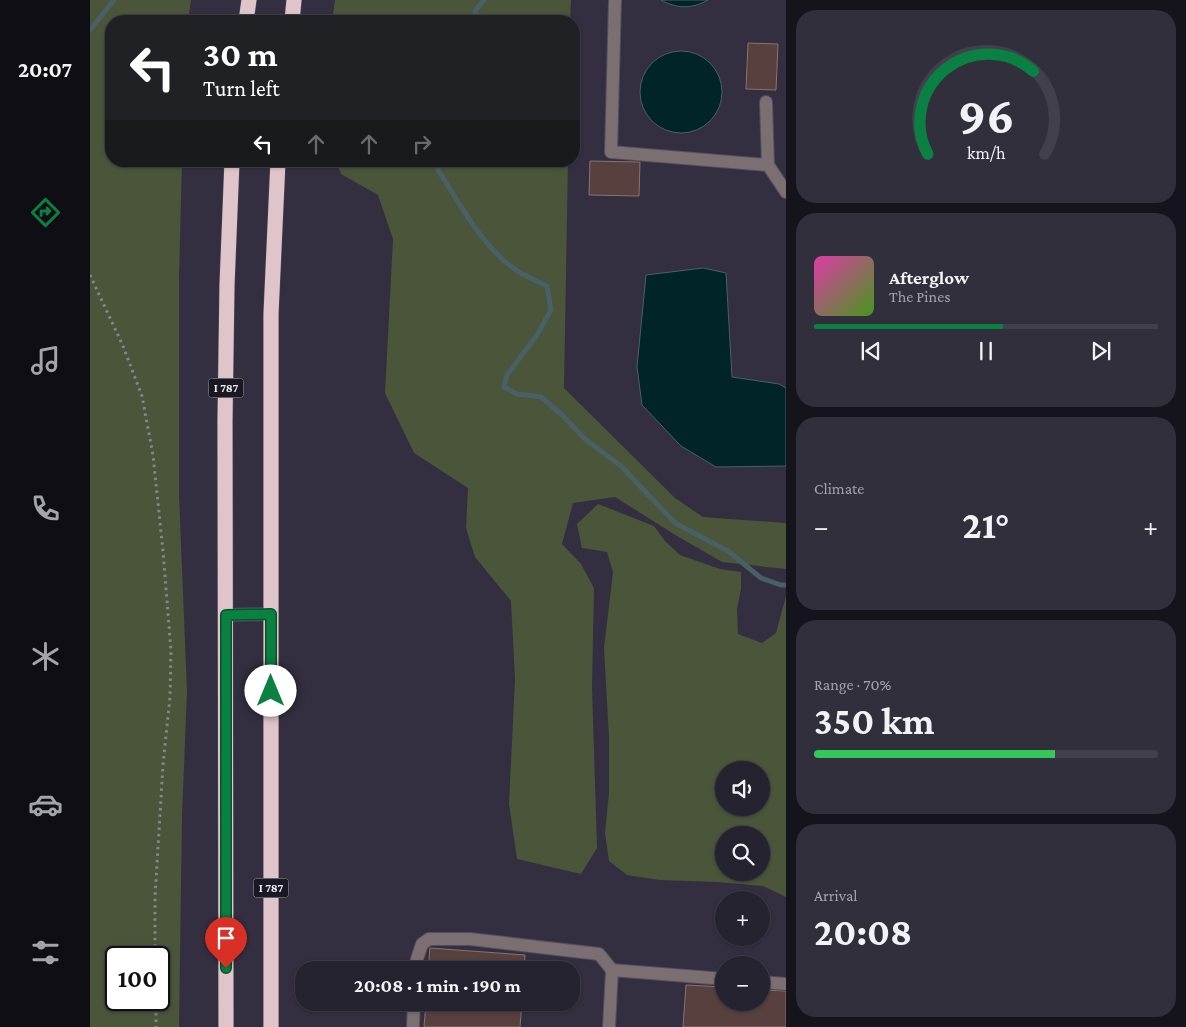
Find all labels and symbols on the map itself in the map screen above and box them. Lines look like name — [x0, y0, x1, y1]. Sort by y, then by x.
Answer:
road number: I 787 — [208, 378, 244, 398]
position arrow — [244, 664, 296, 716]
road number: I 787 — [254, 878, 288, 898]
pin — [205, 917, 247, 968]
speed limit sign: 100 — [105, 946, 170, 1011]

